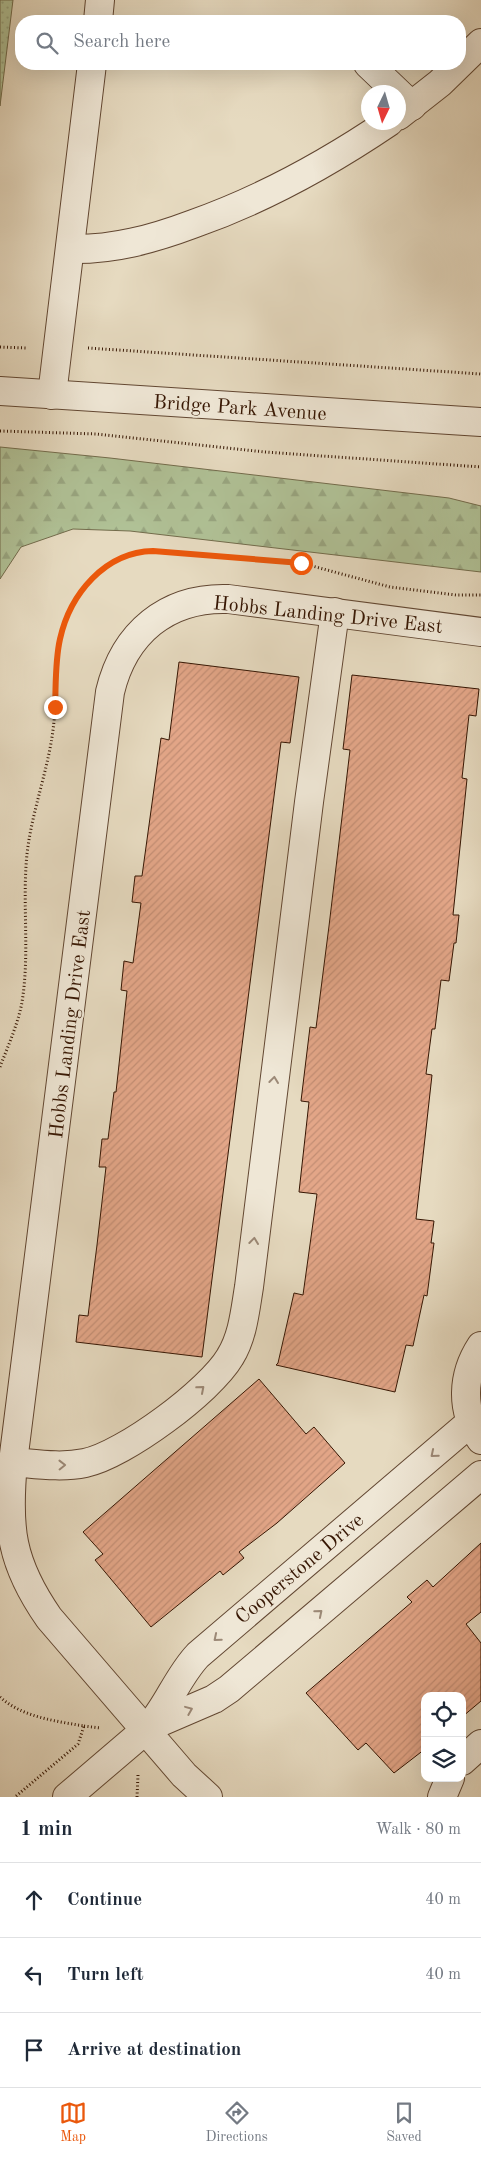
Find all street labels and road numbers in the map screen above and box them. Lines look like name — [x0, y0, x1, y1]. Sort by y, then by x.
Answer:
street label: Bridge Park Avenue — [152, 393, 327, 425]
street label: Hobbs Landing Drive East — [212, 594, 443, 638]
street label: Hobbs Landing Drive East — [47, 909, 95, 1140]
street label: Cooperstone Drive — [232, 1510, 368, 1629]

